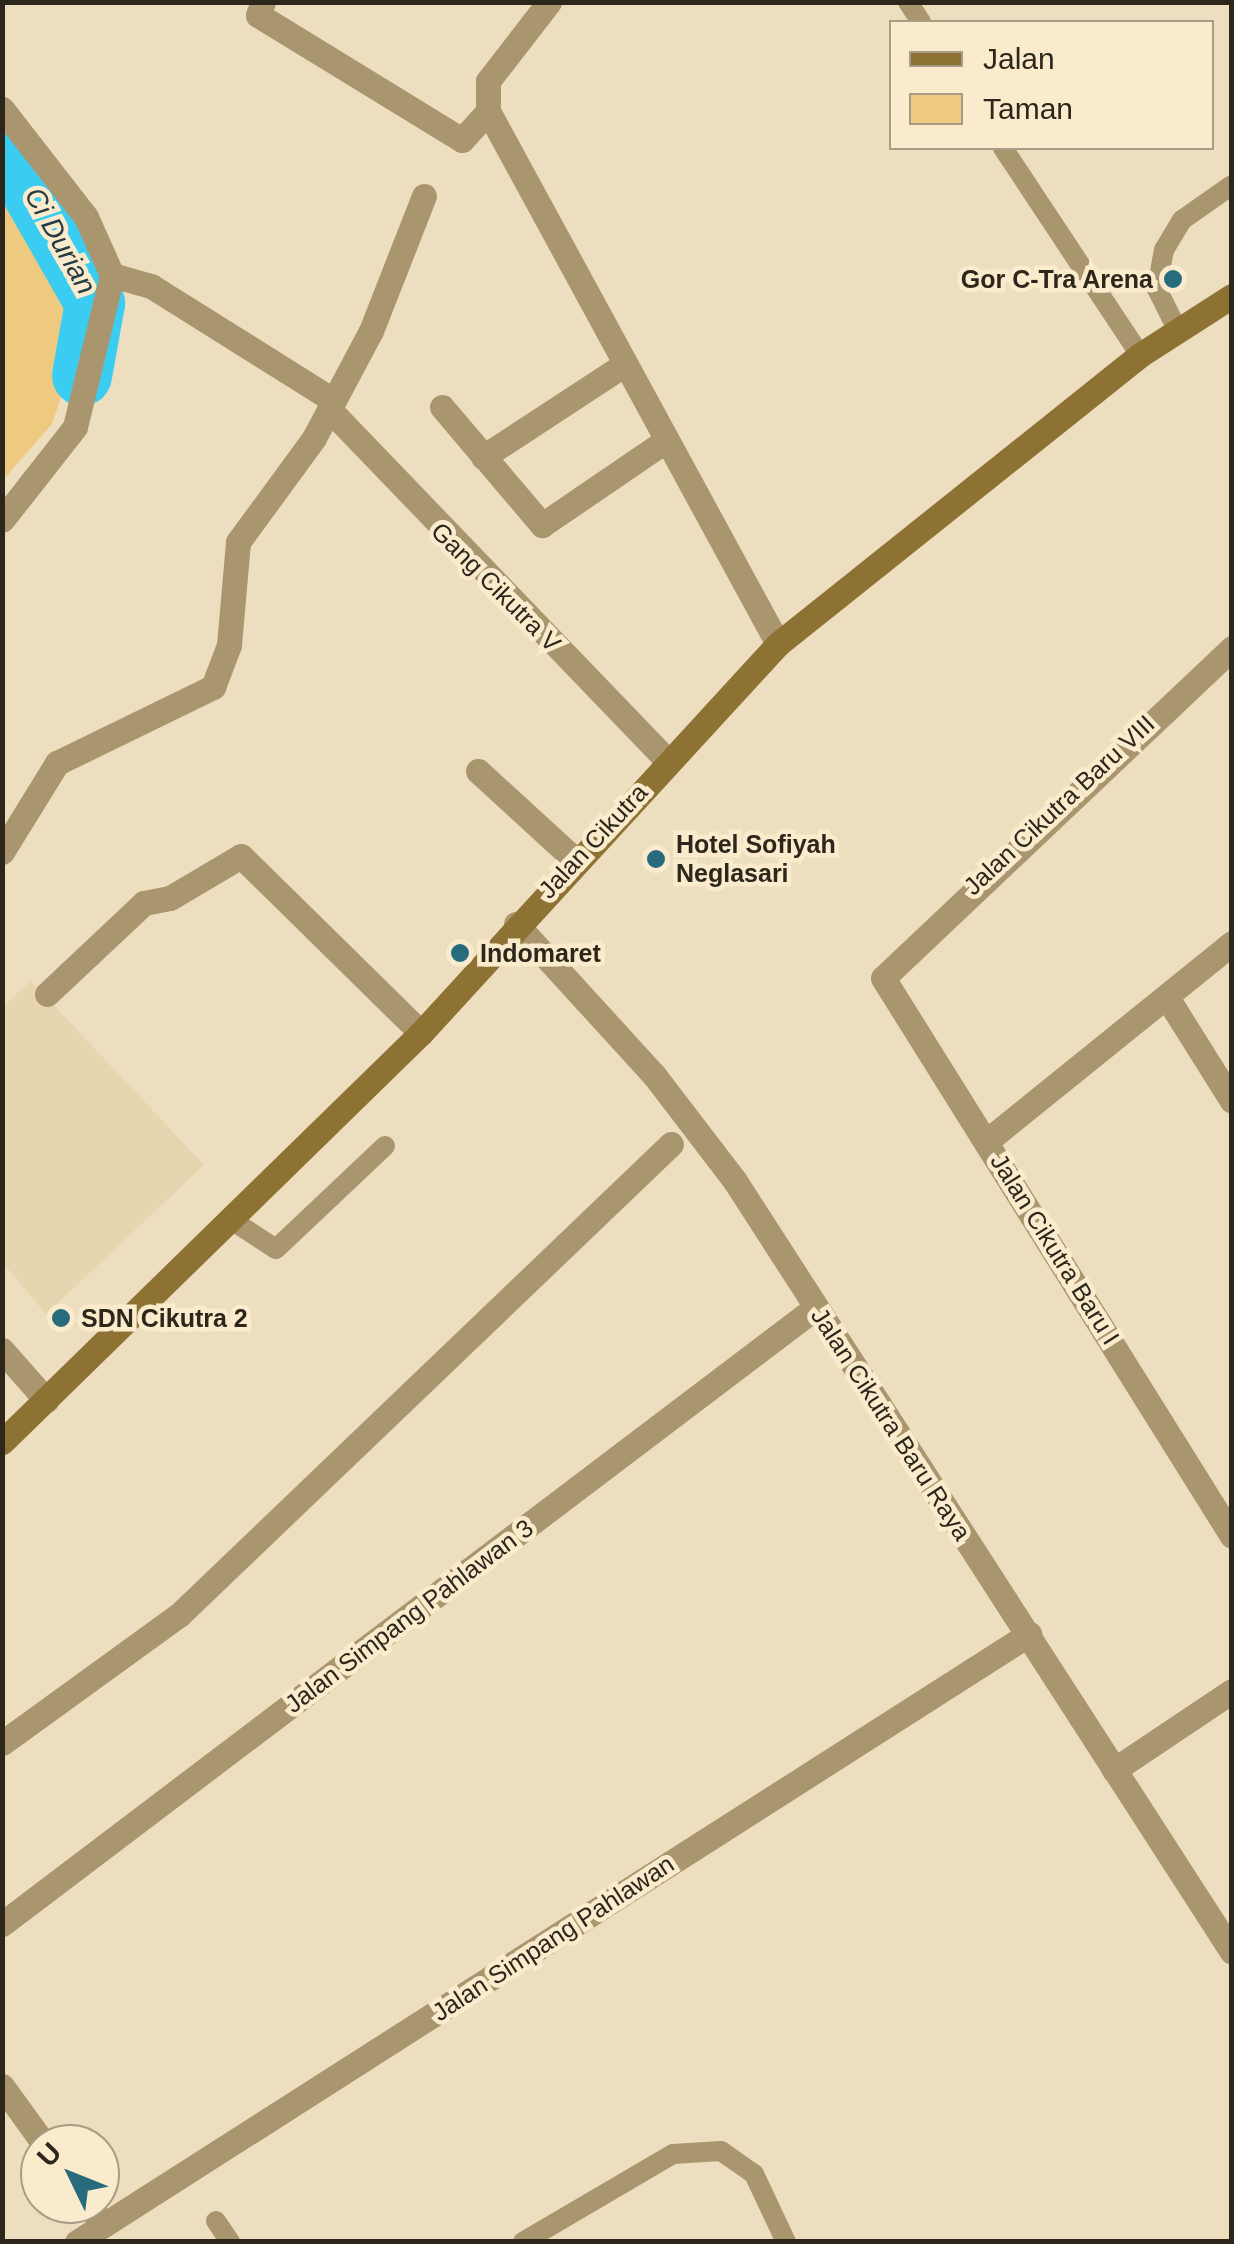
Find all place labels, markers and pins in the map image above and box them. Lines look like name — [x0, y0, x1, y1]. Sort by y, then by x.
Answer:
place label: Gor C-Tra Arena — [960, 264, 1153, 294]
marker: Gor C-Tra Arena — [1162, 268, 1184, 290]
place label: Hotel Sofiyah Neglasari — [676, 830, 836, 889]
marker: Hotel Sofiyah Neglasari — [645, 848, 667, 870]
place label: Indomaret — [480, 938, 601, 968]
marker: Indomaret — [449, 942, 471, 964]
place label: SDN Cikutra 2 — [81, 1303, 248, 1333]
marker: SDN Cikutra 2 — [50, 1307, 72, 1329]

